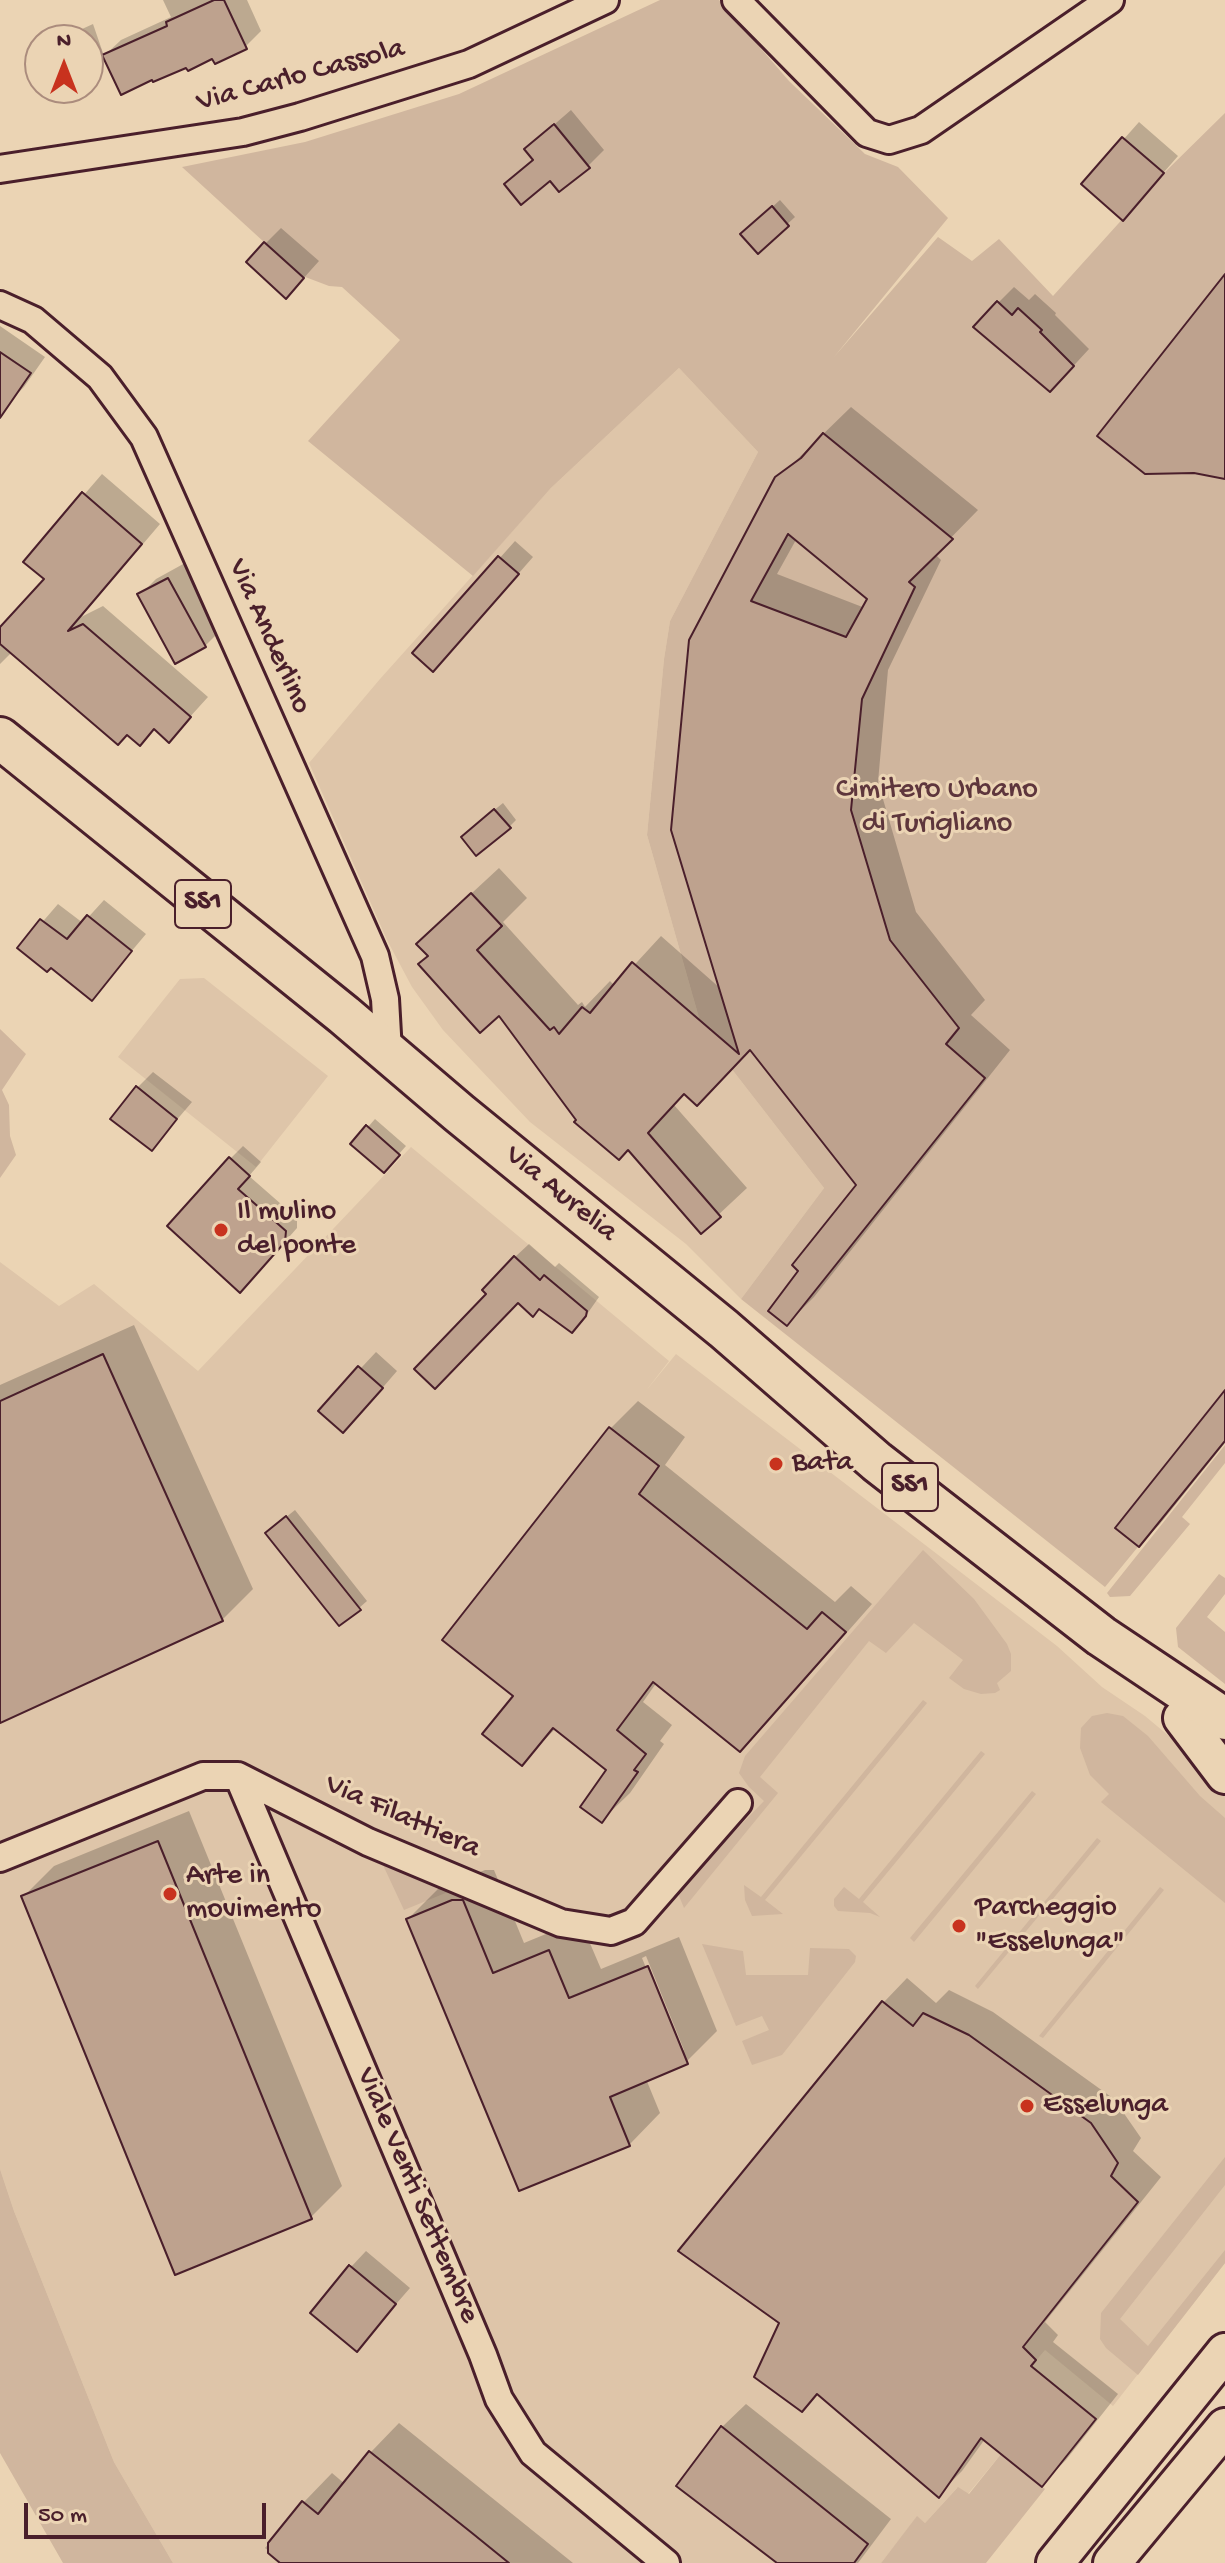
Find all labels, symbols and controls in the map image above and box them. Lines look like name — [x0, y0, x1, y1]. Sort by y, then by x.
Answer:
north arrow — [24, 24, 104, 104]
text: N — [57, 29, 71, 55]
street label: Via Carlo Cassola — [193, 32, 409, 122]
street label: Via Anderlino — [218, 554, 318, 720]
park label: Cimitero Urbano di Turigliano — [836, 773, 1038, 844]
road number: SS1 — [175, 880, 231, 928]
street label: Via Aurelia — [496, 1139, 624, 1251]
place label: Il mulino del ponte — [237, 1195, 356, 1266]
marker: Il mulino del ponte — [212, 1221, 230, 1239]
place label: Bata — [792, 1446, 853, 1482]
marker: Bata — [767, 1455, 785, 1473]
road number: SS1 — [882, 1463, 938, 1511]
street label: Via Filattiera — [319, 1768, 485, 1868]
place label: Arte in movimento — [186, 1859, 321, 1930]
marker: Arte in movimento — [161, 1885, 179, 1903]
place label: Parcheggio "Esselunga" — [975, 1891, 1125, 1962]
marker: Parcheggio "Esselunga" — [950, 1917, 968, 1935]
street label: Viale Venti Settembre — [346, 2063, 486, 2329]
place label: Esselunga — [1043, 2088, 1168, 2124]
marker: Esselunga — [1018, 2097, 1036, 2115]
scale bar — [28, 2487, 270, 2537]
text: 50 m — [38, 2502, 87, 2531]

